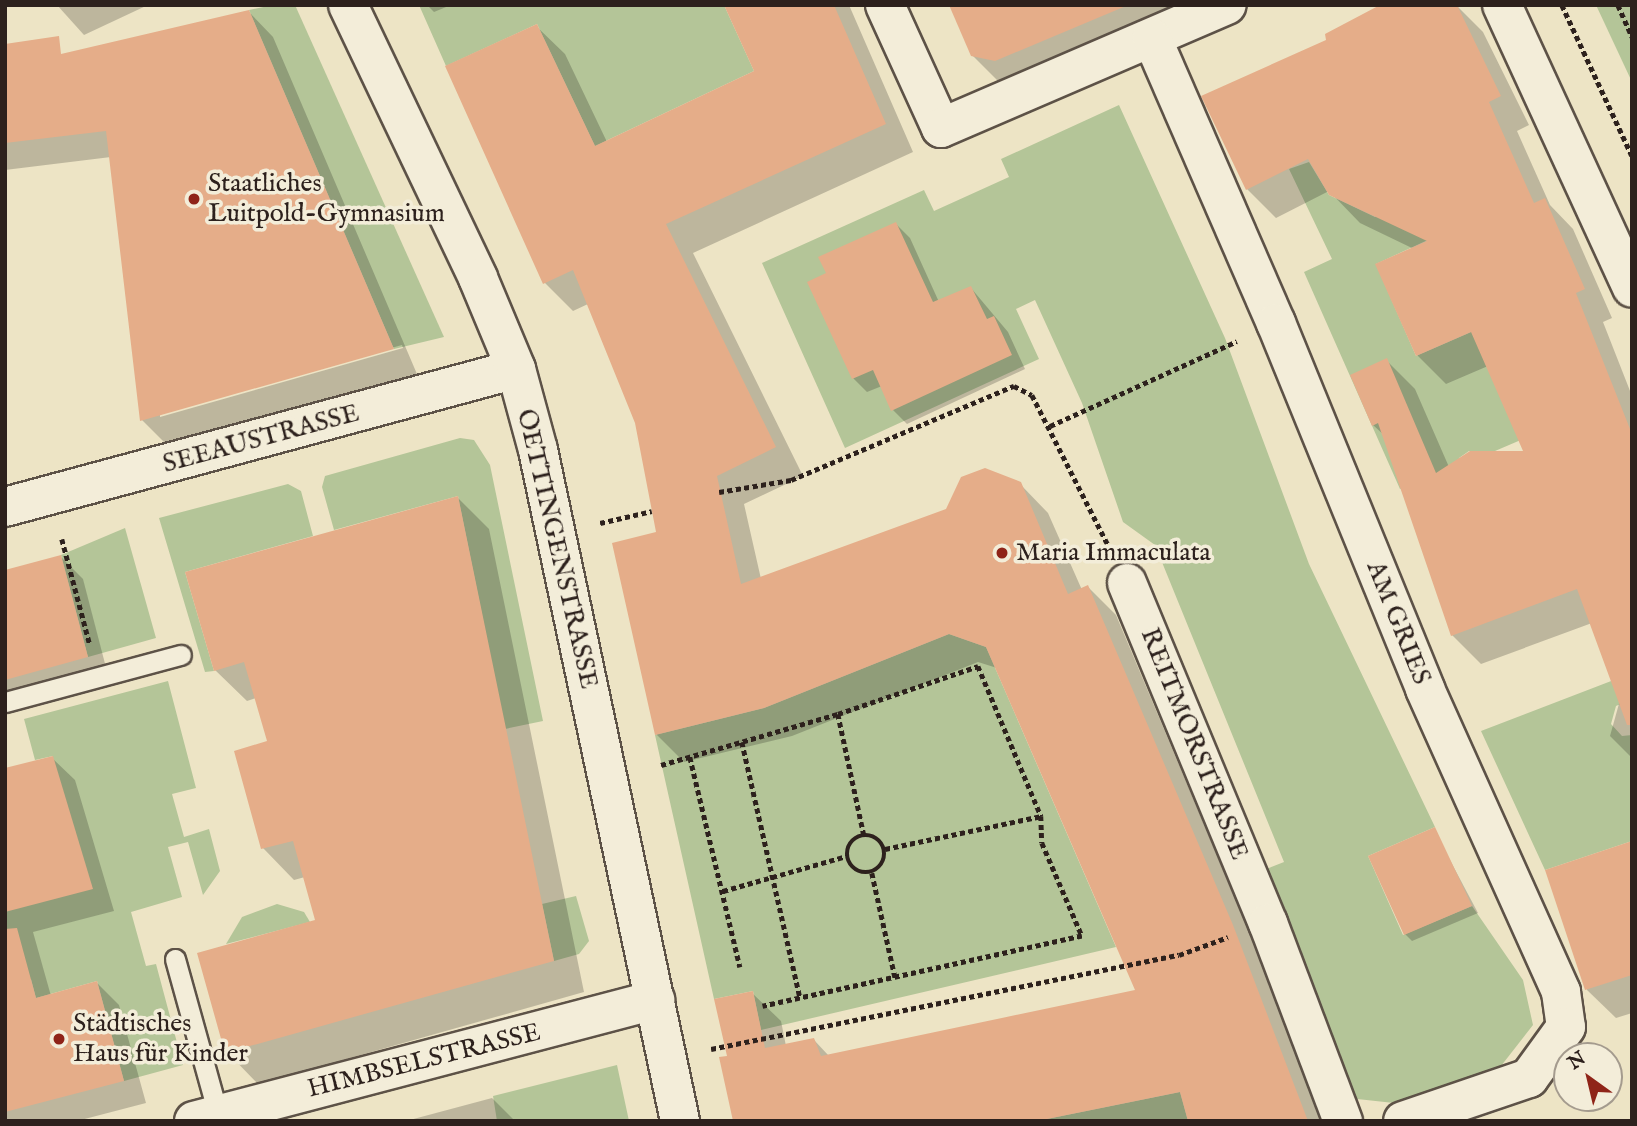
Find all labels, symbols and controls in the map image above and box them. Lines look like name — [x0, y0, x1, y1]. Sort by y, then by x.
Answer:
place label: Staatliches Luitpold-Gymnasium — [208, 168, 445, 230]
marker: Staatliches Luitpold-Gymnasium — [186, 191, 202, 207]
street label: SEEAUSTRASSE — [159, 398, 363, 480]
street label: OETTINGENSTRASSE — [510, 406, 604, 692]
place label: Maria Immaculata — [1016, 537, 1211, 569]
marker: Maria Immaculata — [994, 545, 1010, 561]
street label: AM GRIES — [1359, 557, 1437, 689]
street label: REITMORSTRASSE — [1133, 624, 1255, 864]
place label: Städtisches Haus für Kinder — [73, 1008, 248, 1070]
street label: HIMBSELSTRASSE — [304, 1017, 544, 1105]
marker: Städtisches Haus für Kinder — [51, 1031, 67, 1047]
north arrow — [1553, 1042, 1623, 1112]
text: N — [1564, 1047, 1591, 1076]

